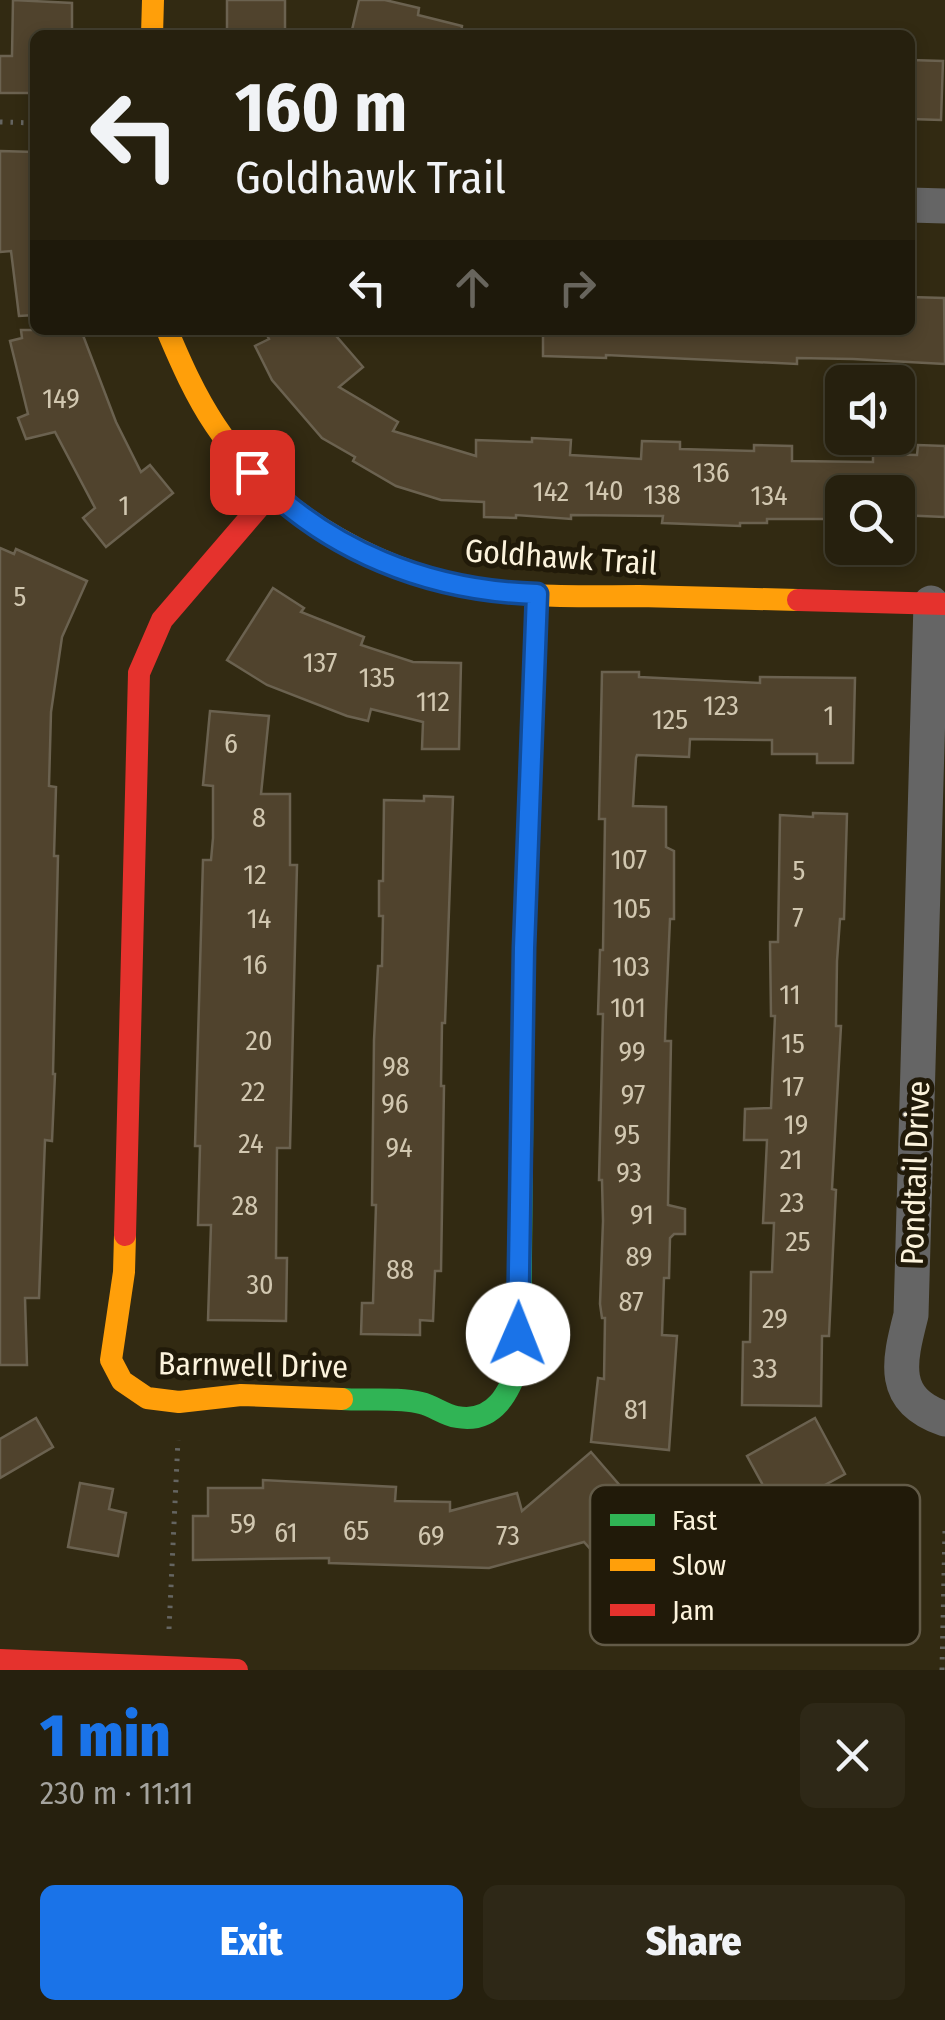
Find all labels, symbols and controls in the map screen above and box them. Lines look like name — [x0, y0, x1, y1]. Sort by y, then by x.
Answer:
text: 160 m — [235, 66, 407, 150]
icon: left — [70, 70, 200, 200]
text: Goldhawk Trail — [235, 151, 506, 205]
icon: left — [340, 260, 395, 315]
icon: ahead — [445, 260, 500, 315]
icon: right — [550, 260, 605, 315]
map controls — [825, 365, 915, 565]
button: sound — [825, 365, 915, 455]
house number: 149 — [42, 382, 80, 415]
pin — [210, 430, 295, 515]
icon: arrive — [225, 445, 280, 500]
house number: 136 — [692, 456, 730, 489]
house number: 140 — [584, 474, 624, 507]
house number: 142 — [533, 475, 569, 508]
button: search — [825, 475, 915, 565]
house number: 138 — [643, 478, 681, 511]
house number: 134 — [751, 479, 787, 512]
house number: 1 — [119, 489, 129, 522]
street label: Goldhawk Trail — [464, 531, 658, 583]
house number: 5 — [14, 580, 26, 613]
house number: 137 — [303, 646, 337, 679]
house number: 135 — [359, 661, 395, 694]
house number: 112 — [416, 685, 450, 718]
house number: 123 — [703, 689, 739, 722]
house number: 1 — [824, 699, 834, 732]
house number: 125 — [652, 703, 688, 736]
house number: 6 — [224, 727, 238, 760]
house number: 8 — [252, 801, 266, 834]
house number: 107 — [611, 843, 647, 876]
house number: 5 — [793, 854, 805, 887]
house number: 12 — [243, 858, 267, 891]
house number: 105 — [613, 892, 651, 925]
house number: 7 — [792, 901, 804, 934]
house number: 14 — [247, 902, 271, 935]
house number: 16 — [243, 948, 267, 981]
house number: 103 — [612, 950, 650, 983]
house number: 11 — [779, 978, 801, 1011]
house number: 101 — [610, 991, 646, 1024]
house number: 20 — [246, 1024, 272, 1057]
house number: 15 — [781, 1027, 805, 1060]
house number: 99 — [618, 1035, 646, 1068]
house number: 98 — [382, 1050, 410, 1083]
house number: 17 — [782, 1070, 804, 1103]
house number: 22 — [241, 1075, 265, 1108]
house number: 97 — [621, 1078, 645, 1111]
street label: Pondtail Drive — [893, 1080, 937, 1266]
house number: 96 — [381, 1087, 409, 1120]
house number: 19 — [784, 1108, 808, 1141]
house number: 95 — [614, 1118, 640, 1151]
house number: 24 — [238, 1127, 264, 1160]
house number: 94 — [386, 1131, 412, 1164]
house number: 21 — [780, 1143, 802, 1176]
house number: 93 — [616, 1156, 642, 1189]
house number: 23 — [780, 1186, 804, 1219]
house number: 28 — [232, 1189, 258, 1222]
house number: 91 — [630, 1198, 654, 1231]
house number: 25 — [785, 1225, 811, 1258]
house number: 89 — [625, 1240, 653, 1273]
house number: 88 — [386, 1253, 414, 1286]
house number: 30 — [246, 1268, 274, 1301]
position arrow — [466, 1282, 570, 1386]
house number: 87 — [619, 1285, 643, 1318]
house number: 29 — [762, 1302, 788, 1335]
street label: Barnwell Drive — [158, 1344, 348, 1386]
house number: 33 — [752, 1352, 778, 1385]
house number: 81 — [624, 1393, 648, 1426]
legend — [590, 1485, 920, 1645]
text: Fast — [672, 1504, 718, 1537]
house number: 59 — [230, 1507, 256, 1540]
house number: 65 — [343, 1514, 369, 1547]
house number: 61 — [274, 1516, 298, 1549]
house number: 69 — [417, 1519, 445, 1552]
house number: 73 — [496, 1519, 520, 1552]
text: Slow — [672, 1549, 726, 1582]
text: Jam — [672, 1594, 715, 1627]
text: 1 min — [40, 1700, 171, 1772]
button: close — [800, 1703, 905, 1808]
text: 230 m · 11:11 — [40, 1774, 194, 1812]
button: Exit — [40, 1885, 463, 2000]
button: Share — [483, 1885, 905, 2000]

